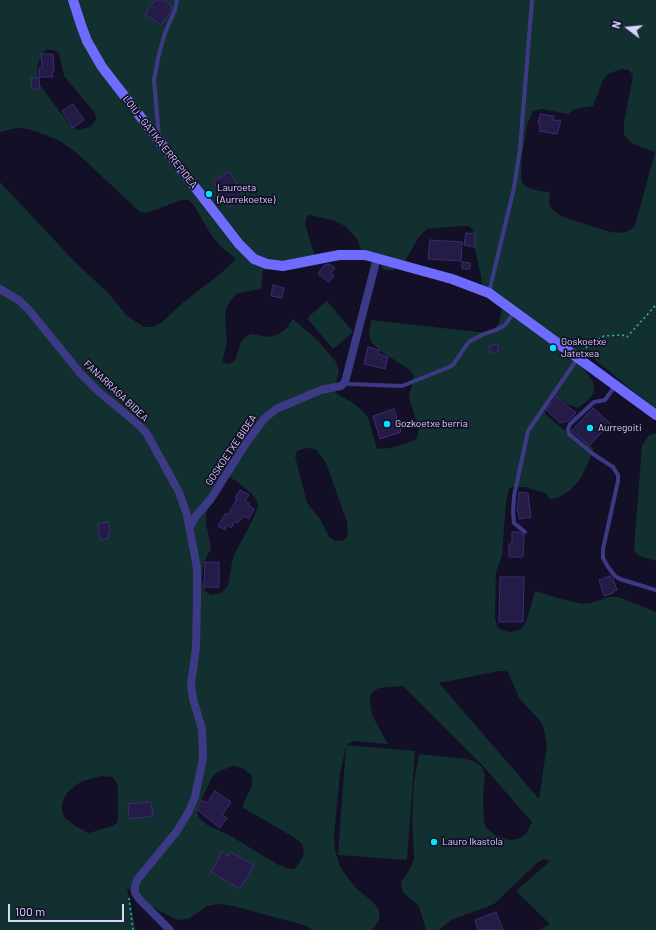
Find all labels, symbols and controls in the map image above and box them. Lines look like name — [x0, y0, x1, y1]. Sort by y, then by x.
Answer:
north arrow — [608, 8, 648, 48]
text: N — [609, 19, 623, 30]
street label: LOIU - GATIKA ERREPIDEA — [120, 93, 200, 191]
place label: Lauroeta (Aurrekoetxe) — [217, 182, 275, 206]
marker: Lauroeta (Aurrekoetxe) — [204, 189, 214, 199]
place label: Goskoetxe Jatetxea — [561, 336, 606, 360]
marker: Goskoetxe Jatetxea — [548, 343, 558, 353]
street label: FANARRAGA BIDEA — [81, 358, 151, 424]
street label: GOSKOETXE BIDEA — [203, 412, 259, 488]
place label: Gozkoetxe berria — [395, 418, 468, 430]
marker: Gozkoetxe berria — [382, 419, 392, 429]
place label: Aurregoiti — [598, 422, 642, 434]
marker: Aurregoiti — [585, 423, 595, 433]
place label: Lauro Ikastola — [442, 836, 503, 848]
marker: Lauro Ikastola — [429, 837, 439, 847]
scale bar — [10, 896, 126, 922]
text: 100 m — [15, 904, 45, 918]

